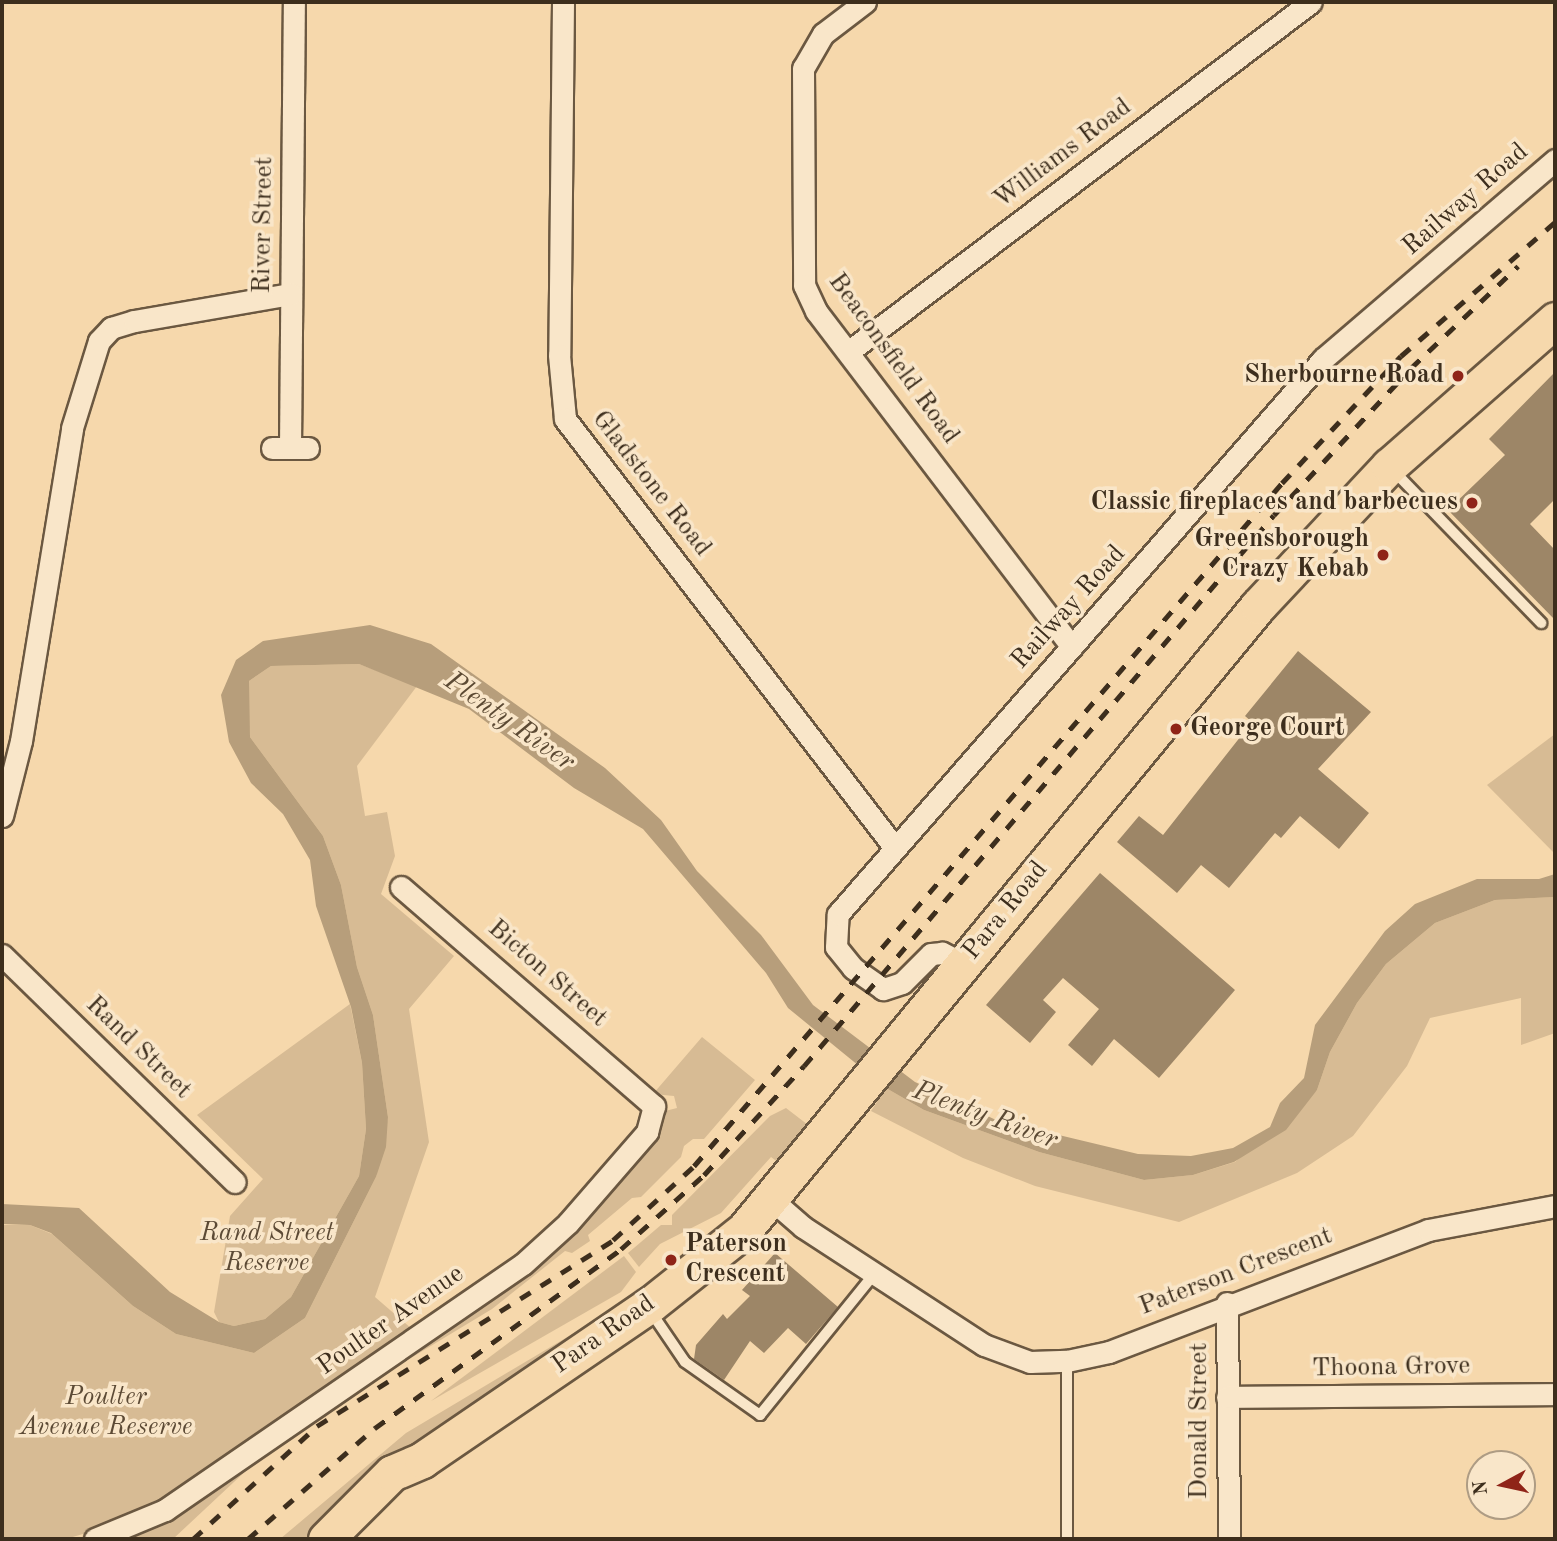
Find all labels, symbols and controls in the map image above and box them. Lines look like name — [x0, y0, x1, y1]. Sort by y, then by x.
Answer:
street label: Williams Road — [988, 92, 1138, 216]
street label: Railway Road — [1397, 137, 1535, 263]
street label: River Street — [247, 156, 281, 294]
street label: Beaconsfield Road — [820, 267, 966, 451]
place label: Sherbourne Road — [1244, 360, 1444, 392]
marker: Sherbourne Road — [1450, 368, 1466, 384]
street label: Gladstone Road — [584, 405, 718, 563]
place label: Classic fireplaces and barbecues — [1091, 487, 1458, 519]
marker: Classic fireplaces and barbecues — [1464, 495, 1480, 511]
place label: Greensborough Crazy Kebab — [1194, 524, 1369, 586]
street label: Railway Road — [1005, 539, 1133, 677]
marker: Greensborough Crazy Kebab — [1375, 547, 1391, 563]
water label: Plenty River — [437, 665, 581, 779]
place label: George Court — [1190, 713, 1345, 745]
marker: George Court — [1168, 721, 1184, 737]
street label: Para Road — [957, 855, 1055, 967]
street label: Bicton Street — [481, 914, 613, 1034]
street label: Rand Street — [79, 990, 197, 1106]
water label: Plenty River — [908, 1074, 1062, 1158]
park label: Rand Street Reserve — [200, 1218, 334, 1280]
street label: Paterson Crescent — [1135, 1221, 1337, 1323]
place label: Paterson Crescent — [685, 1229, 787, 1290]
marker: Paterson Crescent — [663, 1252, 679, 1268]
street label: Poulter Avenue — [312, 1259, 470, 1383]
street label: Para Road — [547, 1288, 661, 1382]
street label: Donald Street — [1184, 1343, 1216, 1499]
street label: Thoona Grove — [1312, 1351, 1470, 1385]
park label: Poulter Avenue Reserve — [20, 1382, 192, 1444]
north arrow — [1466, 1450, 1536, 1520]
text: N — [1471, 1479, 1492, 1496]

